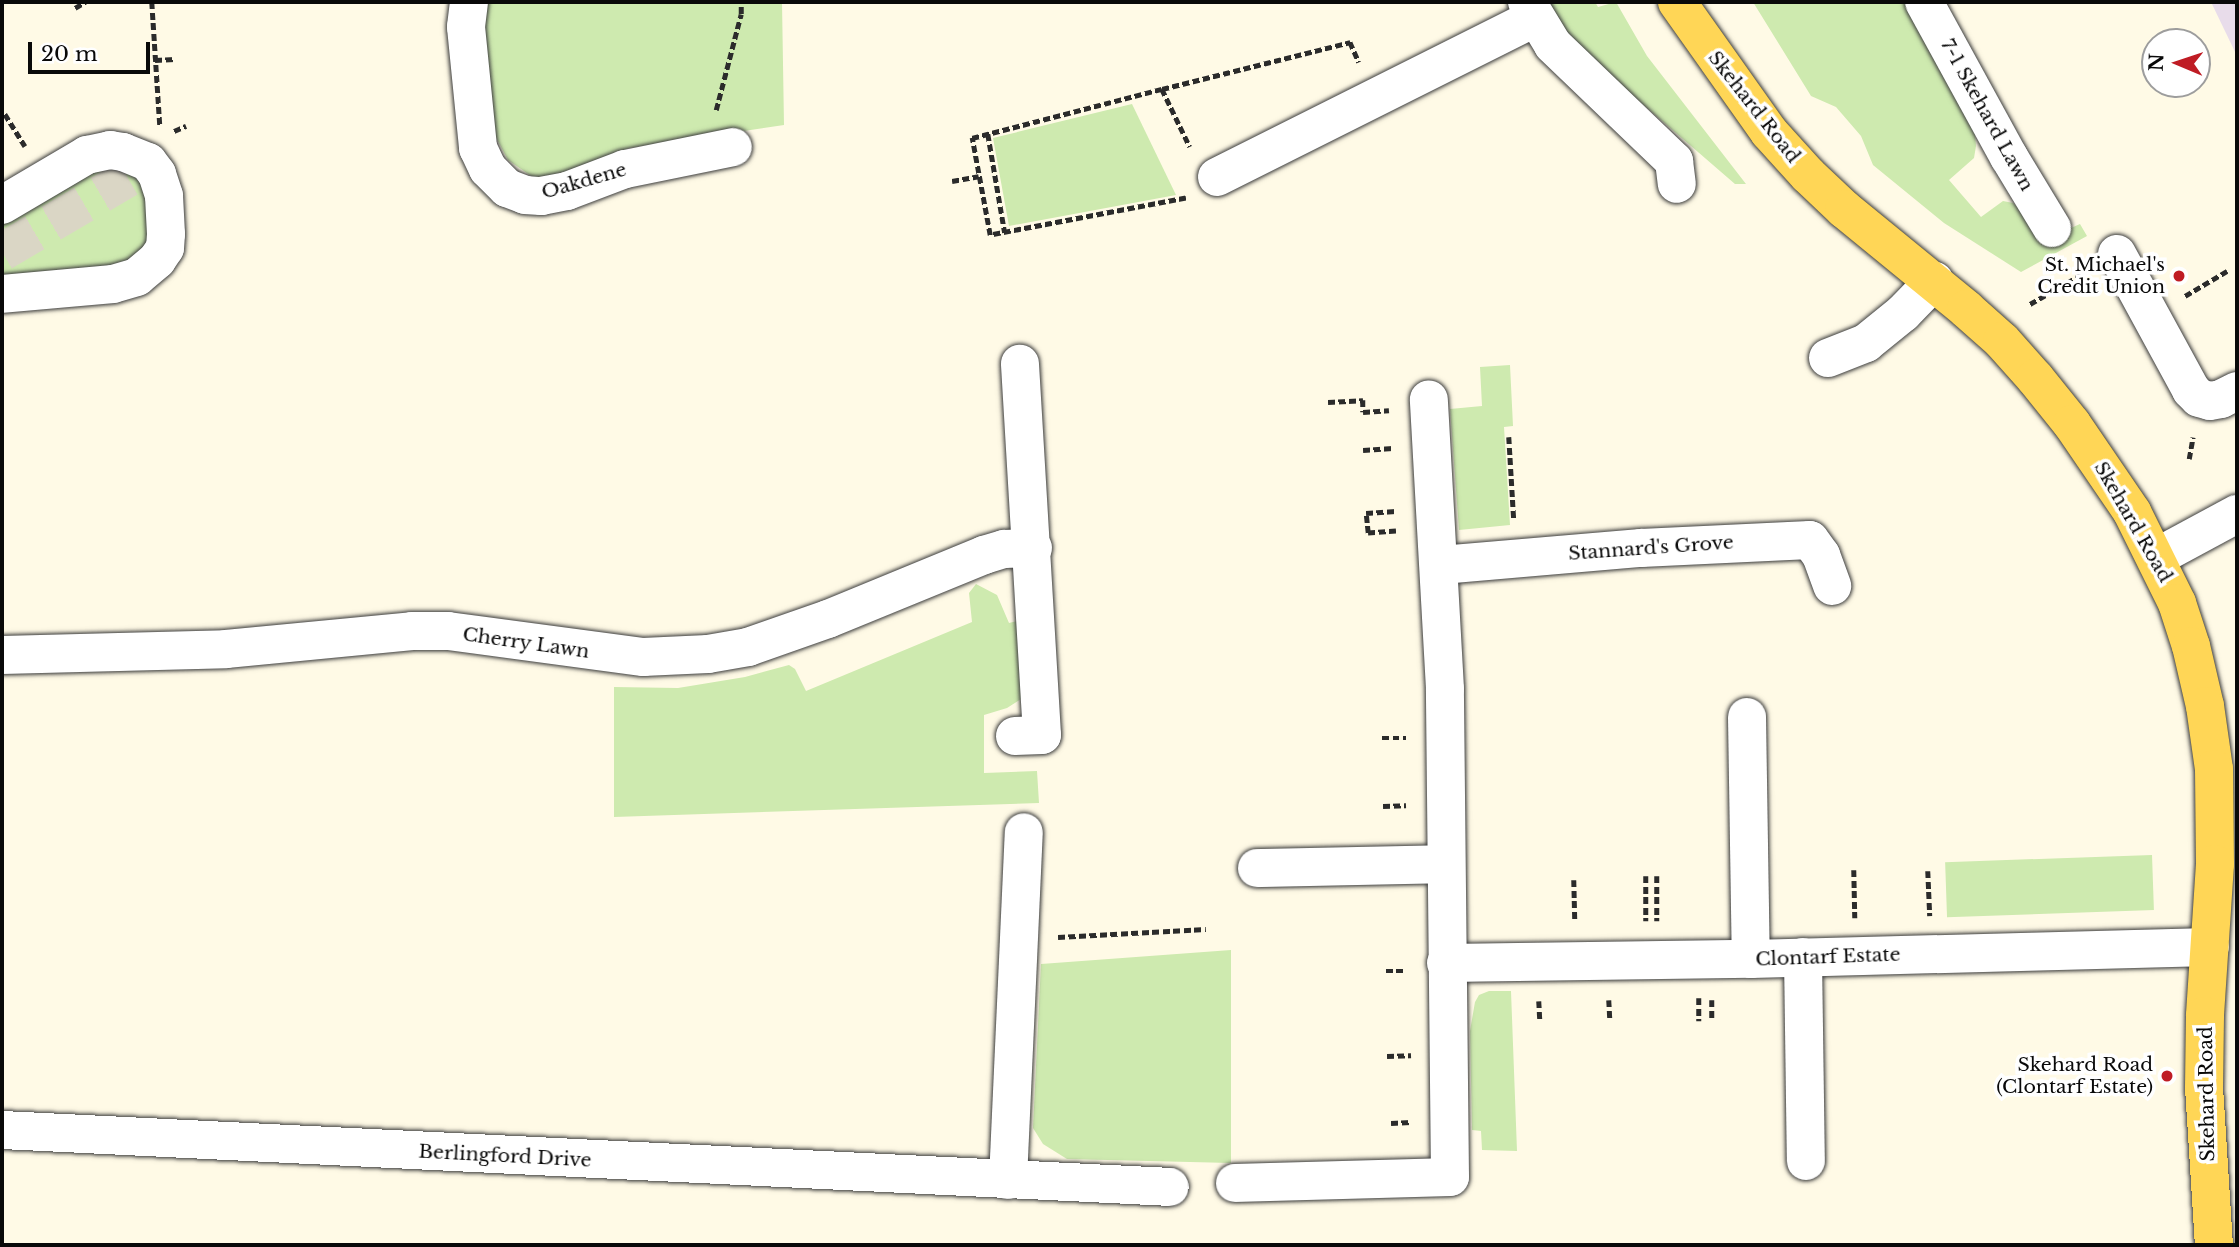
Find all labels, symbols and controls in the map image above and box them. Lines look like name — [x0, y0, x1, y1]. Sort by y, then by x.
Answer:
scale bar — [32, 28, 154, 72]
north arrow — [2141, 28, 2211, 98]
street label: 7-1 Skehard Lawn — [1936, 35, 2038, 195]
text: 20 m — [41, 41, 98, 67]
street label: Skehard Road — [1703, 47, 1805, 167]
text: N — [2145, 53, 2168, 72]
street label: Oakdene — [539, 158, 629, 204]
place label: St. Michael's Credit Union — [2037, 254, 2165, 298]
marker: St. Michael's Credit Union — [2171, 268, 2187, 284]
street label: Skehard Road — [2089, 458, 2177, 586]
street label: Stannard's Grove — [1568, 531, 1734, 565]
street label: Cherry Lawn — [461, 623, 591, 663]
street label: Clontarf Estate — [1755, 943, 1901, 971]
street label: Skehard Road — [2194, 1026, 2220, 1162]
place label: Skehard Road (Clontarf Estate) — [1996, 1054, 2153, 1098]
marker: Skehard Road (Clontarf Estate) — [2159, 1068, 2175, 1084]
street label: Berlingford Drive — [418, 1140, 592, 1172]

